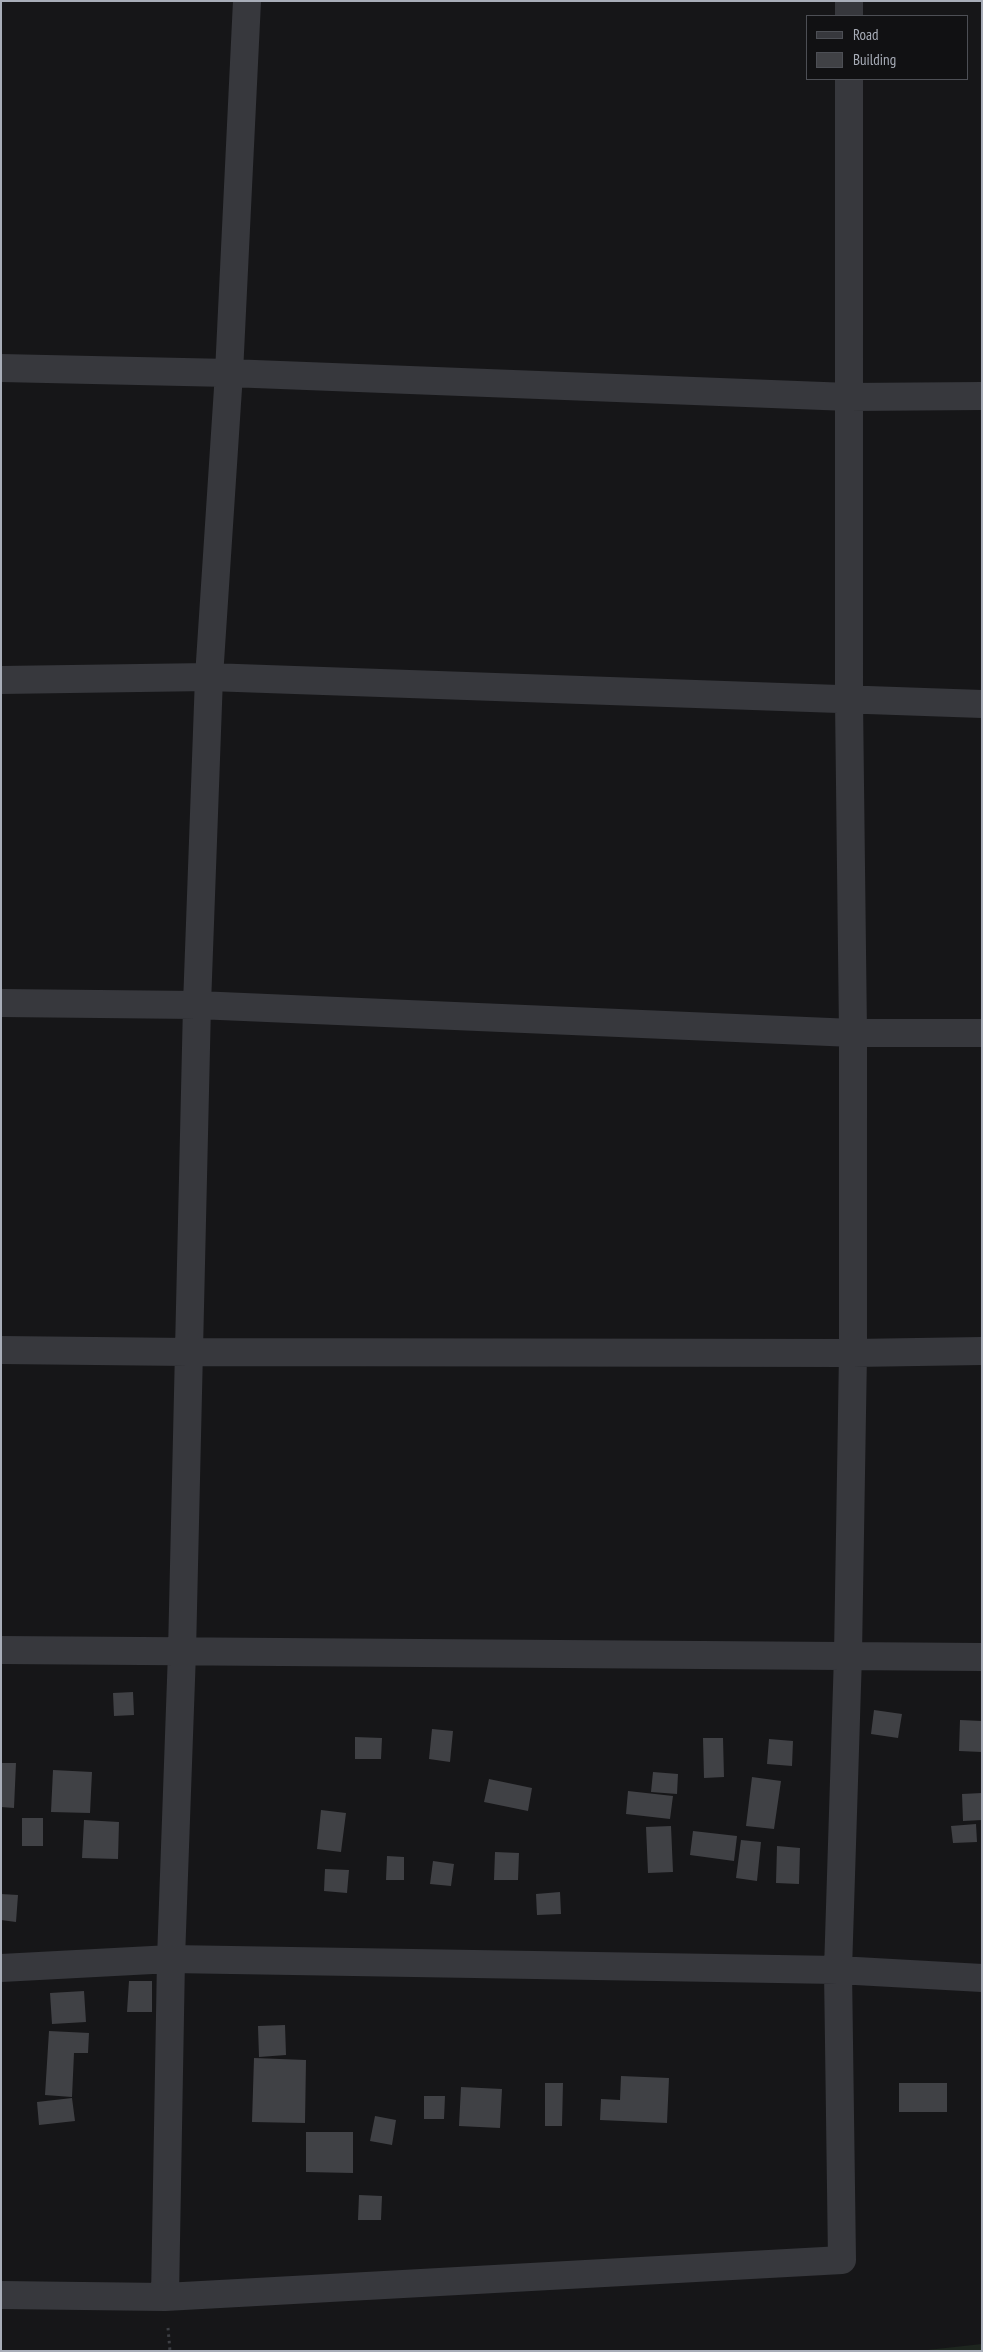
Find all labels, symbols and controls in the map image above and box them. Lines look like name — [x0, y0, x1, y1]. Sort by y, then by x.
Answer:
legend — [806, 15, 968, 80]
text: Road — [853, 25, 879, 44]
text: Building — [853, 50, 896, 69]

